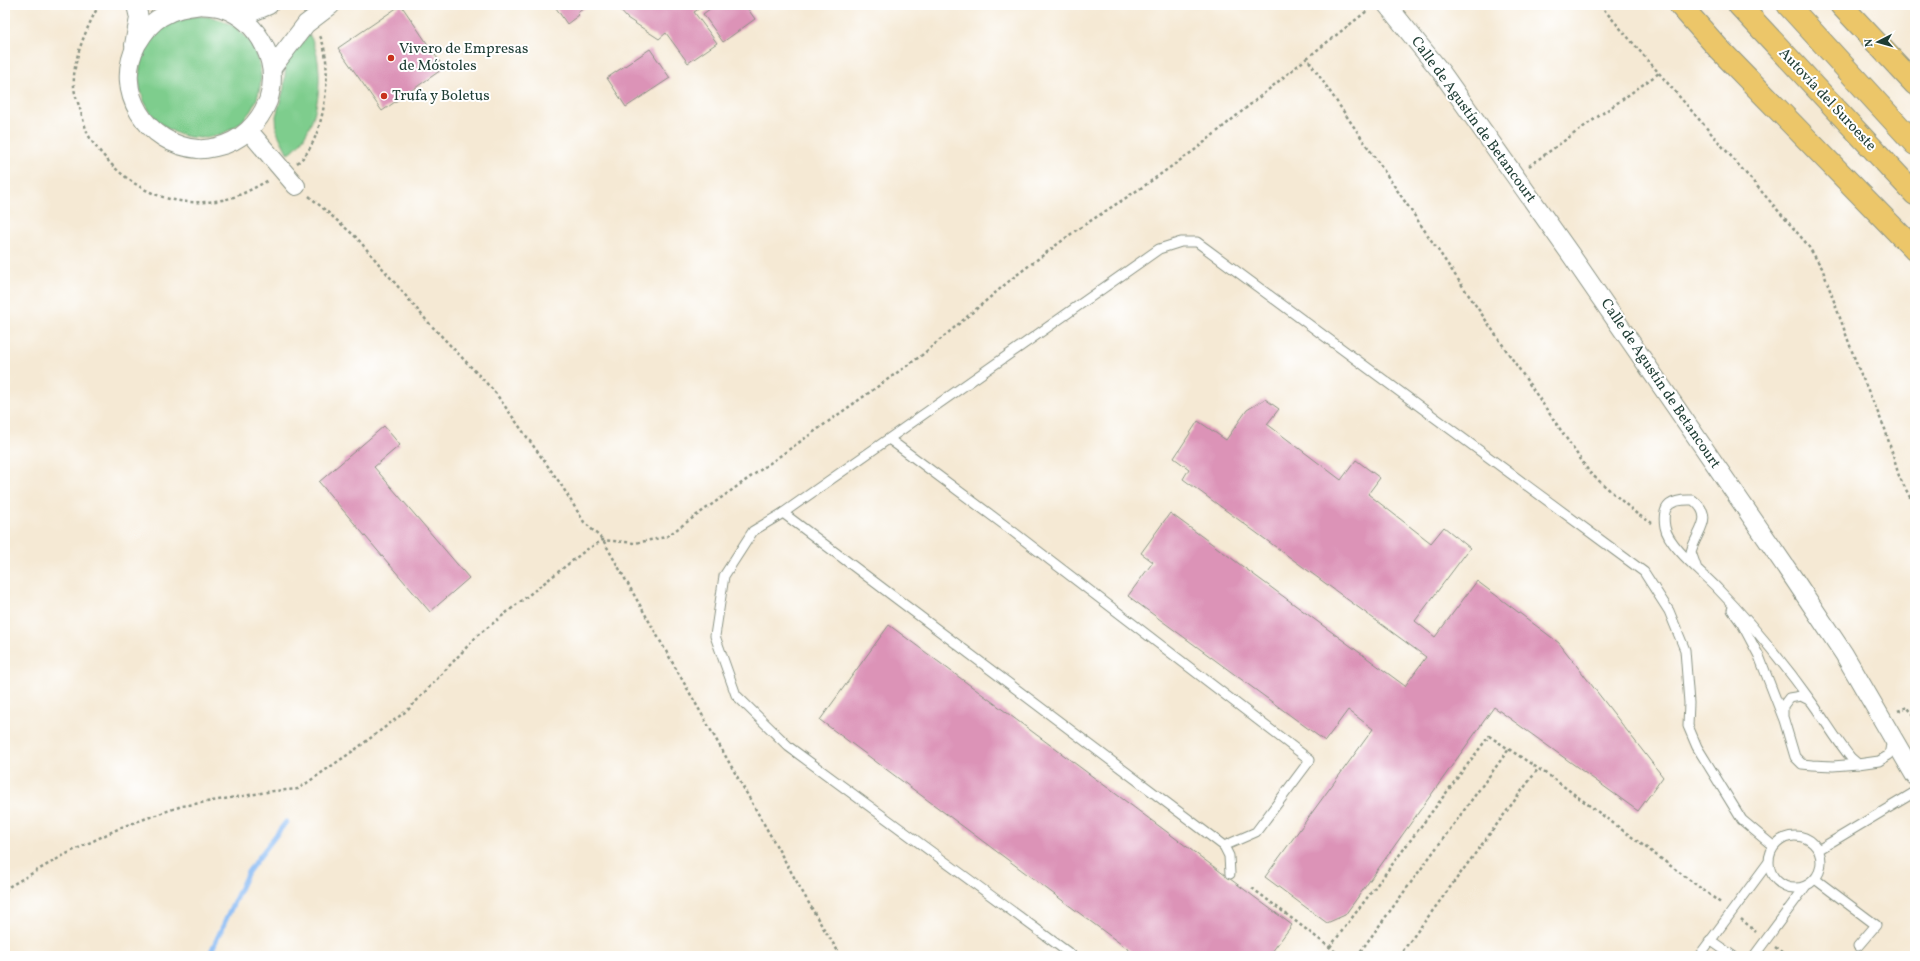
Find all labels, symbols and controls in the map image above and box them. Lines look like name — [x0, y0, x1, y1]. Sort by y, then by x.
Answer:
north arrow — [1858, 22, 1898, 62]
street label: Calle de Agustín de Betancourt — [1405, 32, 1541, 208]
text: N — [1862, 38, 1877, 48]
place label: Vivero de Empresas de Móstoles — [399, 39, 528, 77]
street label: Autovía del Suroeste — [1773, 44, 1881, 156]
marker: Vivero de Empresas de Móstoles — [386, 53, 396, 63]
place label: Trufa y Boletus — [392, 86, 490, 107]
marker: Trufa y Boletus — [379, 91, 389, 101]
street label: Calle de Agustín de Betancourt — [1595, 295, 1725, 473]

